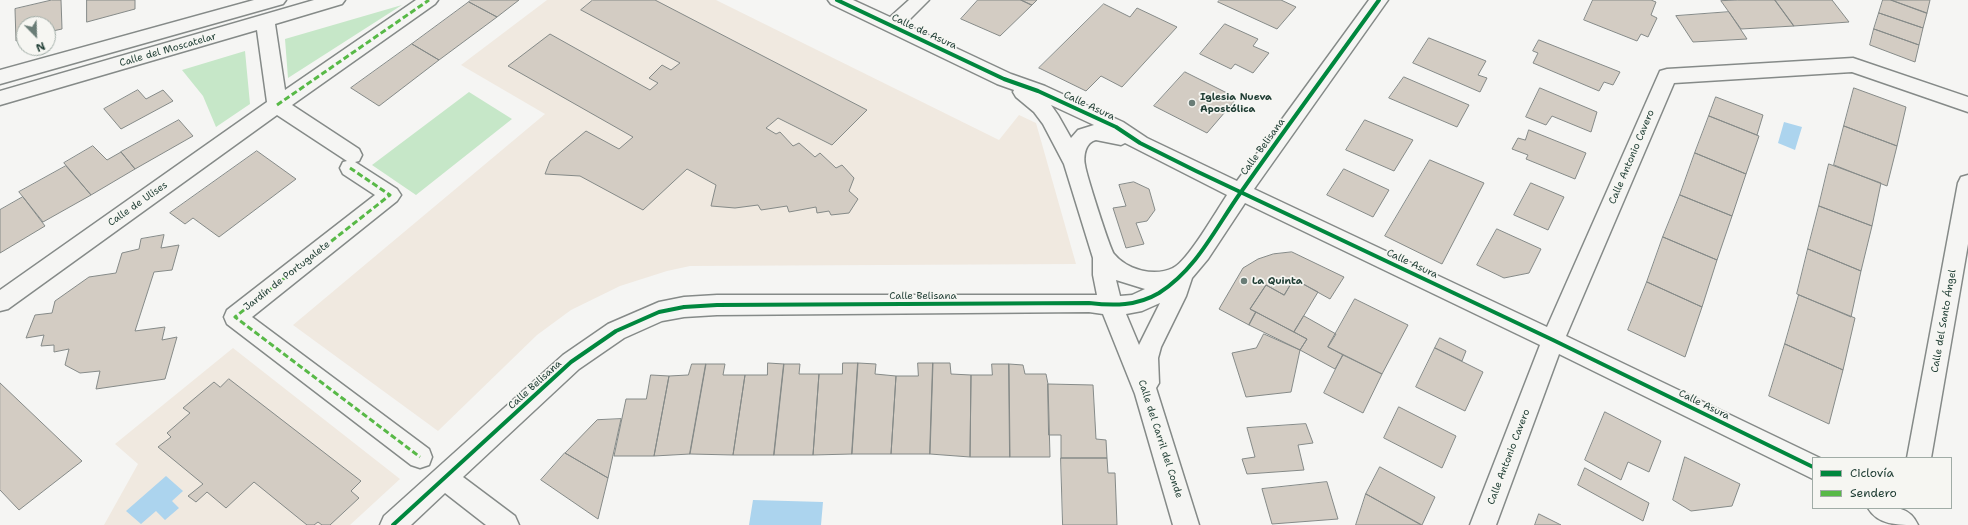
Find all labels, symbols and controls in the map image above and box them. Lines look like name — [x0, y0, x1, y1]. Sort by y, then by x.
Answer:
street label: Calle de Asura — [890, 12, 958, 52]
north arrow — [16, 16, 56, 56]
street label: Calle del Moscatelar — [118, 30, 218, 70]
text: N — [34, 38, 47, 55]
street label: Calle Asura — [1061, 89, 1117, 123]
place label: Iglesia Nueva Apostólica — [1200, 91, 1272, 114]
marker: Iglesia Nueva Apostólica — [1187, 98, 1197, 108]
street label: Calle Antonio Cavero — [1607, 108, 1657, 206]
street label: Calle Belisana — [1238, 116, 1288, 178]
street label: Calle de Ulises — [106, 179, 170, 229]
street label: Jardín de Portugalete — [241, 239, 333, 313]
street label: Calle Asura — [1384, 247, 1440, 281]
street label: Calle del Santo Ángel — [1929, 268, 1959, 374]
place label: La Quinta — [1252, 275, 1303, 287]
marker: La Quinta — [1239, 276, 1249, 286]
street label: Calle Belisana — [889, 290, 957, 302]
street label: Calle Belisana — [506, 358, 564, 412]
street label: Calle del Carril del Conde — [1135, 378, 1185, 500]
street label: Calle Asura — [1677, 388, 1731, 422]
street label: Calle Antonio Cavero — [1485, 408, 1533, 506]
legend — [1812, 457, 1952, 509]
text: Ciclovía — [1850, 465, 1894, 481]
text: Sendero — [1850, 485, 1897, 501]

